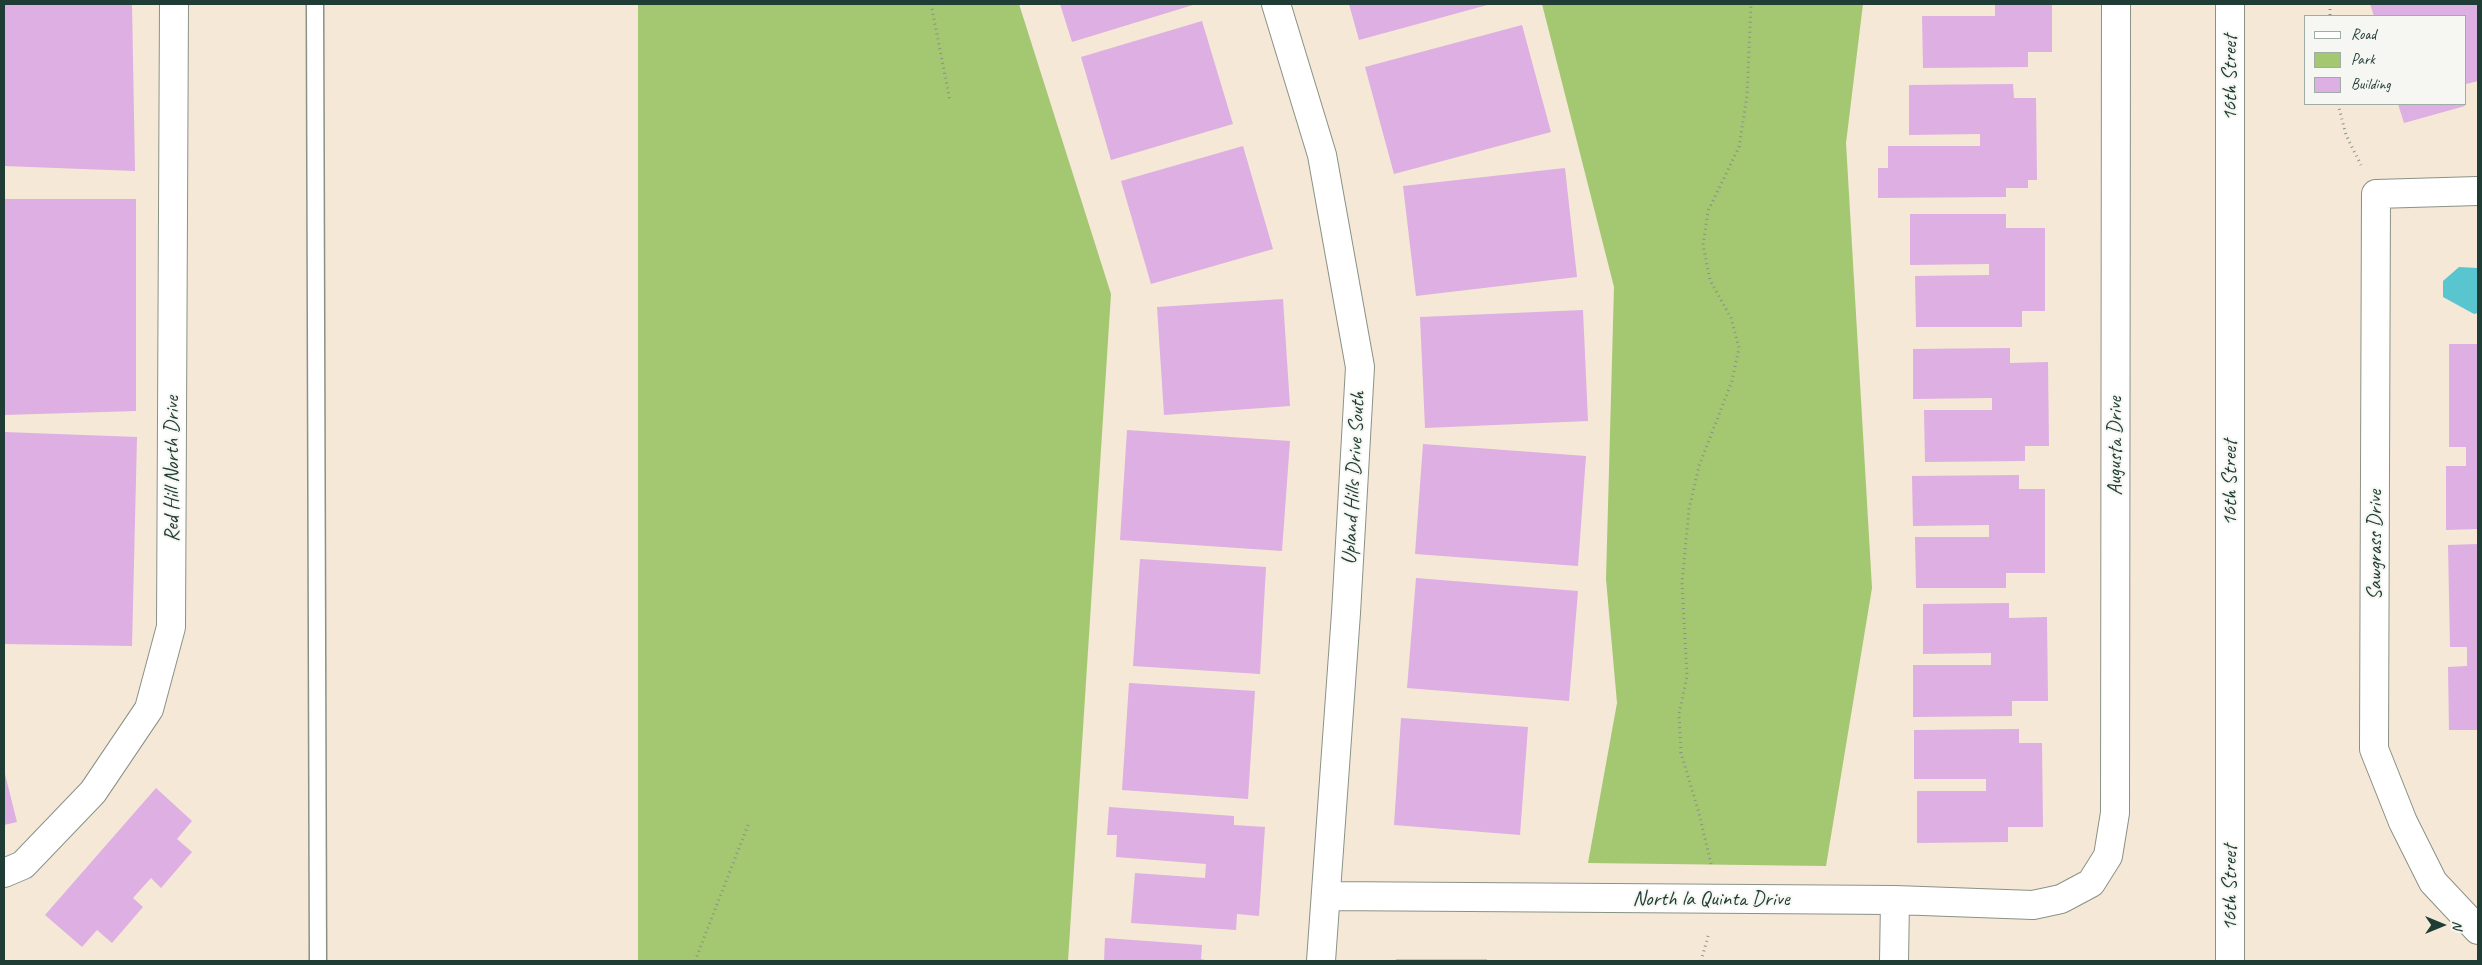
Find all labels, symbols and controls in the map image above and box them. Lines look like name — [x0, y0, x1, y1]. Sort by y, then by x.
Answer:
legend — [2304, 15, 2467, 105]
text: Road — [2351, 25, 2376, 44]
street label: 16th Street — [2217, 35, 2243, 121]
text: Park — [2351, 50, 2375, 69]
text: Building — [2351, 75, 2390, 94]
street label: Upland Hills Drive South — [1337, 391, 1371, 565]
street label: Red Hill North Drive — [159, 396, 185, 542]
street label: Augusta Drive — [2102, 397, 2128, 495]
street label: 16th Street — [2217, 440, 2243, 526]
street label: Sawgrass Drive — [2362, 490, 2388, 600]
street label: 16th Street — [2217, 845, 2243, 931]
street label: North la Quinta Drive — [1633, 886, 1789, 912]
north arrow — [2417, 900, 2467, 950]
text: N — [2449, 921, 2466, 929]

